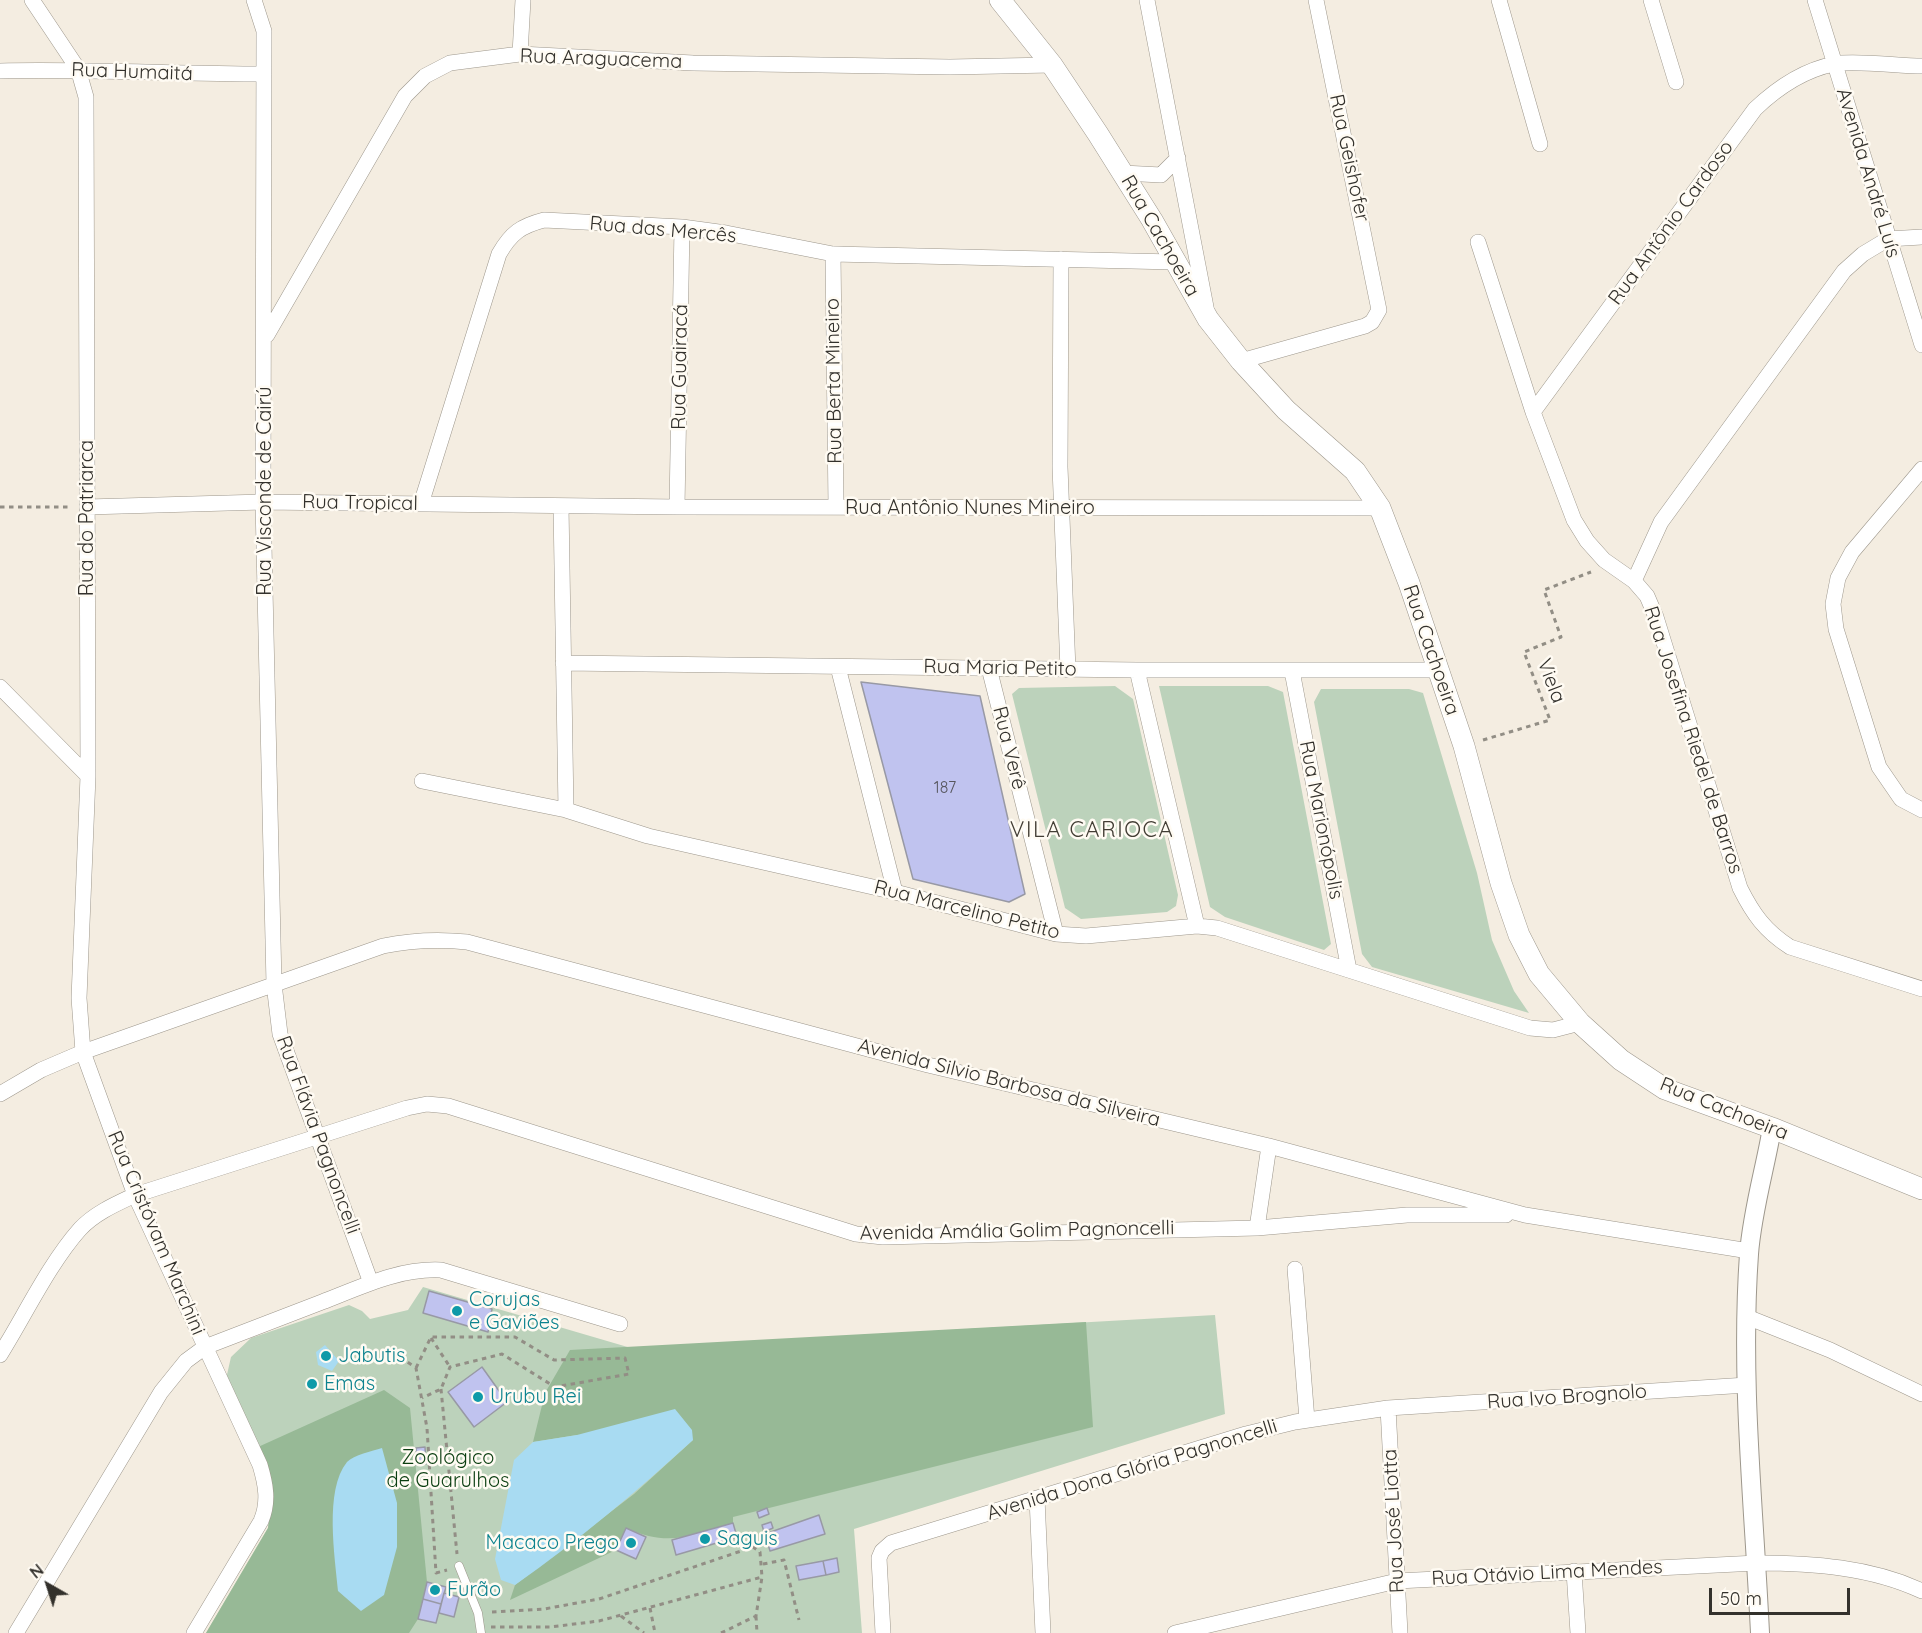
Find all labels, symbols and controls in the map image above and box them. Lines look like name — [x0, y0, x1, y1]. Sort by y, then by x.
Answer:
street label: Rua Araguacema — [519, 44, 683, 74]
street label: Rua Humaitá — [71, 58, 193, 86]
street label: Avenida André Luís — [1831, 85, 1905, 261]
street label: Rua Geishofer — [1324, 92, 1374, 224]
street label: Rua Antônio Cardoso — [1603, 136, 1739, 310]
street label: Rua Cachoeira — [1116, 171, 1204, 301]
street label: Rua das Mercês — [589, 212, 737, 248]
street label: Rua Berta Mineiro — [821, 298, 847, 464]
street label: Rua Guairacá — [667, 304, 693, 430]
street label: Rua Visconde de Cairú — [253, 386, 277, 596]
street label: Rua do Patriarca — [75, 440, 99, 596]
street label: Rua Tropical — [302, 490, 418, 516]
street label: Rua Antônio Nunes Mineiro — [845, 496, 1095, 520]
street label: Rua Cachoeira — [1397, 582, 1465, 718]
street label: Rua Josefina Riedel de Barros — [1638, 603, 1748, 877]
street label: Rua Maria Petito — [923, 655, 1077, 681]
street label: Viela — [1532, 655, 1570, 707]
street label: Rua Verê — [987, 704, 1031, 792]
street label: Rua Marionópolis — [1294, 739, 1348, 901]
house number: 187 — [934, 778, 956, 798]
district label: VILA CARIOCA — [1010, 817, 1174, 843]
street label: Rua Marcelino Petito — [872, 875, 1062, 945]
street label: Rua Flávia Pagnoncelli — [271, 1033, 365, 1237]
street label: Avenida Silvio Barbosa da Silveira — [855, 1034, 1163, 1132]
street label: Rua Cachoeira — [1656, 1072, 1792, 1146]
street label: Rua Cristóvam Marchini — [102, 1127, 210, 1339]
street label: Avenida Amália Golim Pagnoncelli — [859, 1216, 1175, 1246]
place label: Corujas e Gaviões — [469, 1288, 559, 1335]
marker: Corujas e Gaviões — [450, 1304, 464, 1318]
place label: Jabutis — [338, 1344, 405, 1368]
marker: Jabutis — [319, 1349, 333, 1363]
place label: Emas — [324, 1372, 375, 1396]
marker: Emas — [305, 1377, 319, 1391]
street label: Rua Ivo Brognolo — [1486, 1379, 1648, 1415]
place label: Urubu Rei — [490, 1385, 581, 1409]
marker: Urubu Rei — [471, 1390, 485, 1404]
street label: Avenida Dona Glória Pagnoncelli — [984, 1414, 1280, 1526]
park label: Zoológico de Guarulhos — [387, 1446, 509, 1493]
street label: Rua José Liotta — [1378, 1448, 1410, 1594]
place label: Saguis — [717, 1527, 778, 1551]
place label: Macaco Prego — [485, 1531, 619, 1555]
marker: Saguis — [698, 1532, 712, 1546]
marker: Macaco Prego — [624, 1536, 638, 1550]
north arrow — [18, 1555, 78, 1615]
street label: Rua Otávio Lima Mendes — [1431, 1555, 1663, 1591]
text: N — [26, 1560, 48, 1582]
scale bar — [1712, 1576, 1853, 1614]
place label: Furão — [447, 1578, 501, 1602]
marker: Furão — [428, 1583, 442, 1597]
text: 50 m — [1720, 1587, 1762, 1610]

